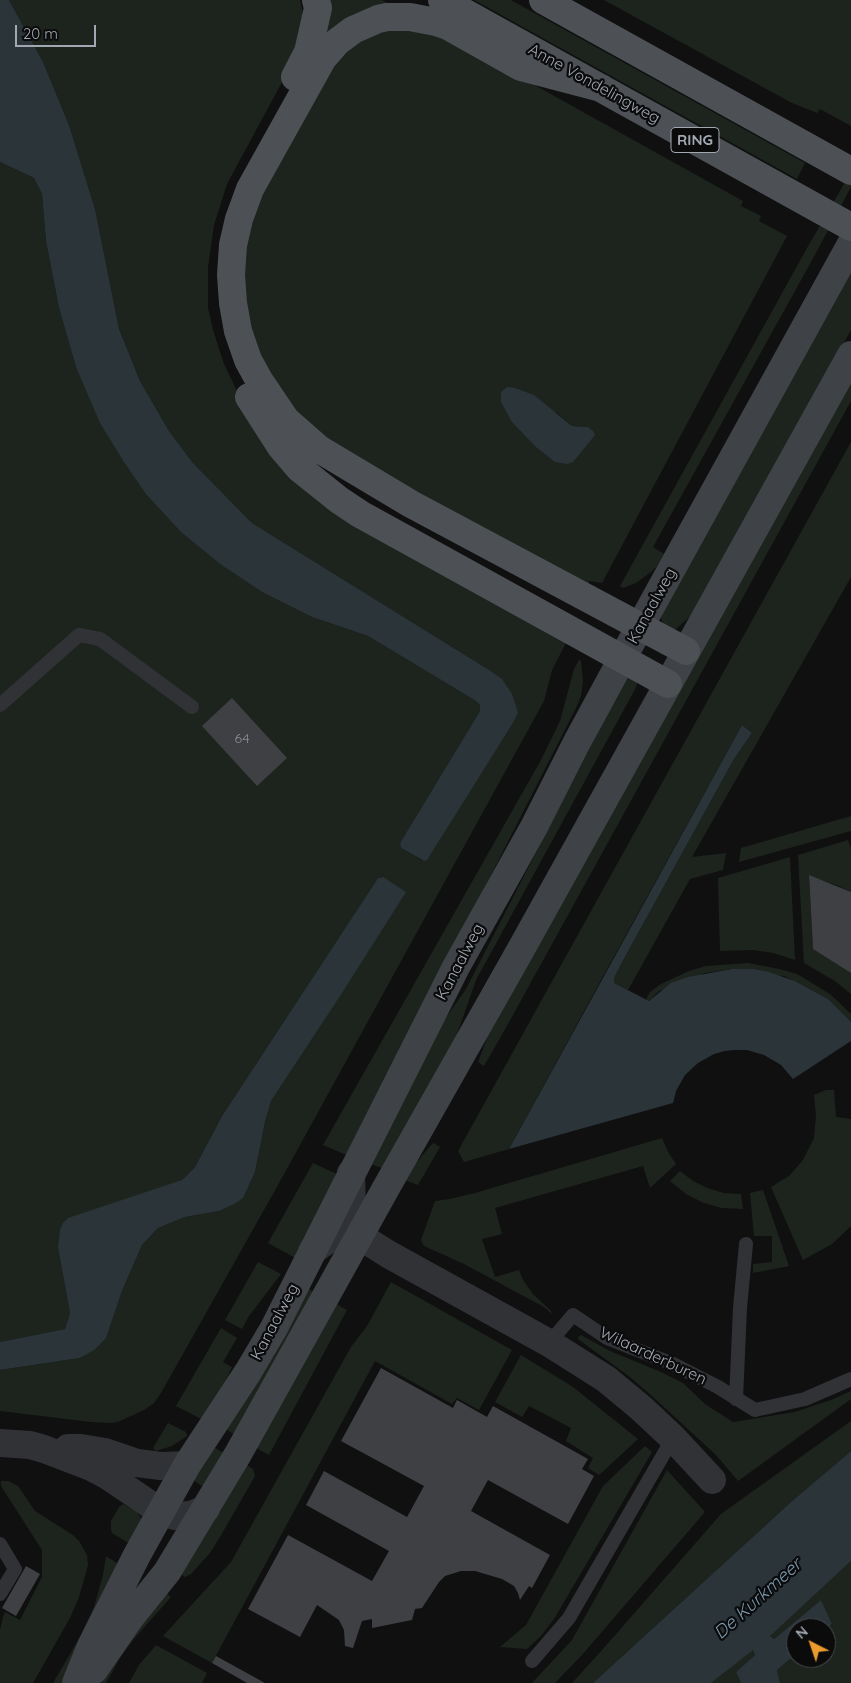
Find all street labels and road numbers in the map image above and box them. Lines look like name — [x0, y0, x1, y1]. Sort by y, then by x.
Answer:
street label: Anne Vondelingweg — [525, 40, 663, 128]
road number: RING — [671, 128, 719, 152]
street label: Kanaalweg — [623, 565, 681, 647]
street label: Kanaalweg — [432, 921, 488, 1003]
street label: Kanaalweg — [247, 1281, 303, 1363]
street label: Wilaarderburen — [597, 1323, 709, 1389]

